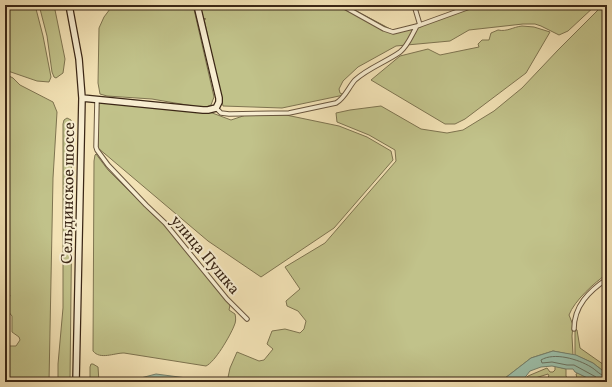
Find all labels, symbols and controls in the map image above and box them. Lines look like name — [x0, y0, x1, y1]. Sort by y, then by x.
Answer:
street label: Сельдинское шоссе — [57, 122, 81, 264]
street label: улица Пушка — [165, 211, 244, 300]

